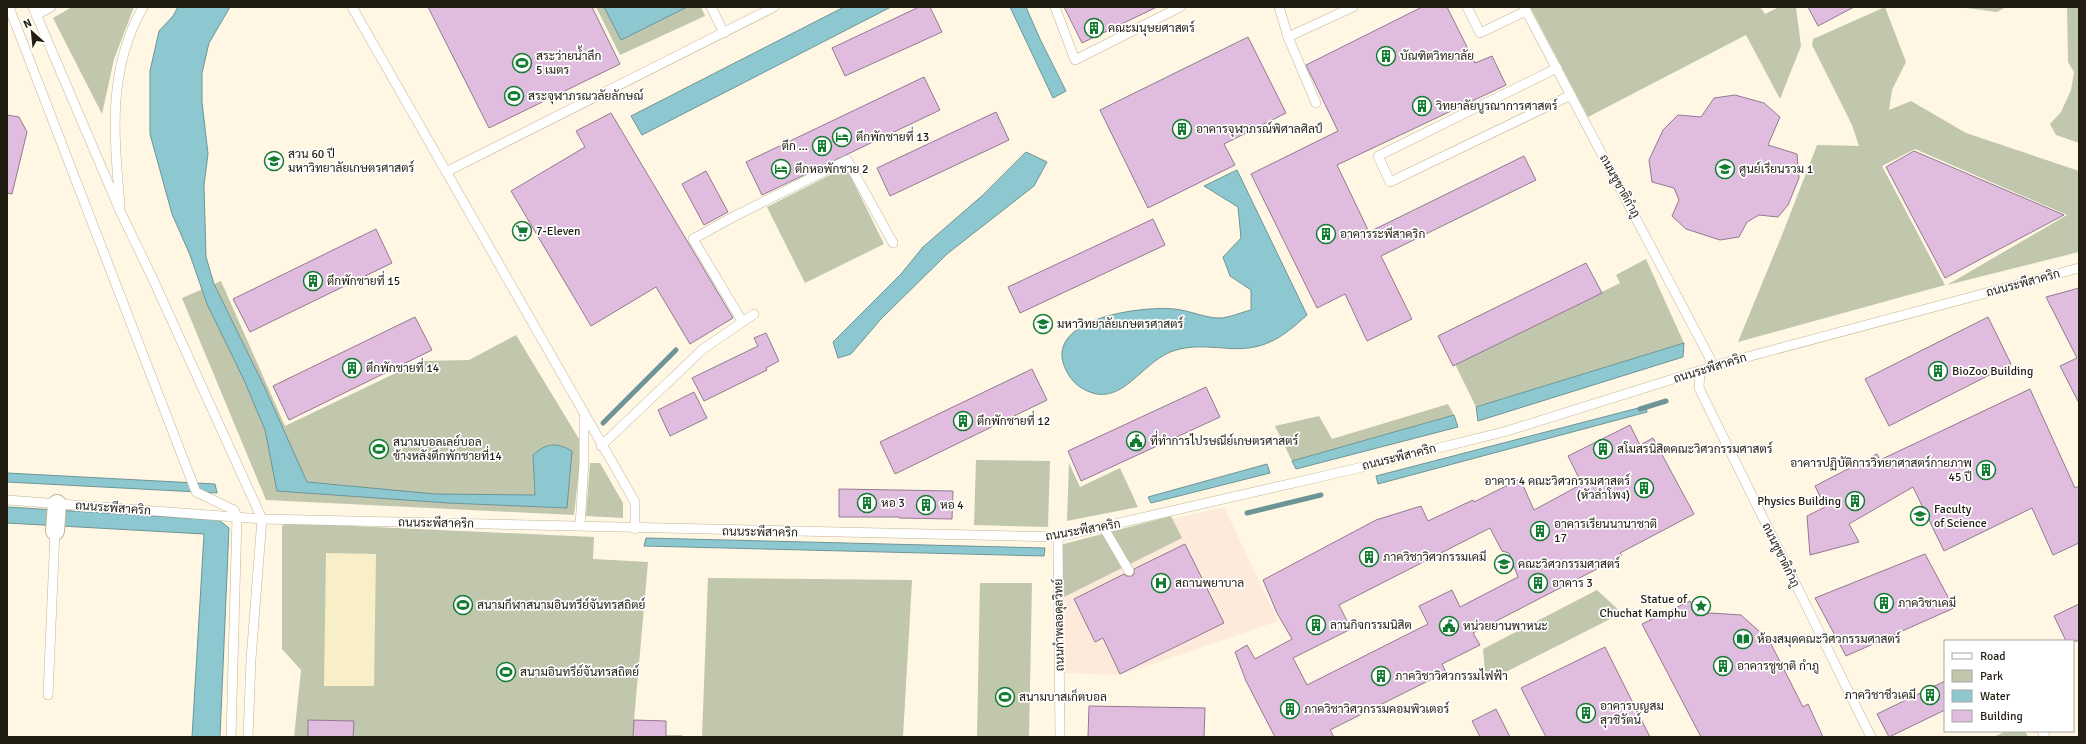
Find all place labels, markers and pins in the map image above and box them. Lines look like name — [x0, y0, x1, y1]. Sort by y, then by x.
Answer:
building icon: คณะมนุษยศาสตร์ — [1083, 17, 1105, 39]
place label: คณะมนุษยศาสตร์ — [1108, 20, 1195, 37]
place label: สระว่ายน้ำลึก 5 เมตร — [536, 45, 601, 78]
building icon: บัณฑิตวิทยาลัย — [1375, 45, 1397, 67]
place label: บัณฑิตวิทยาลัย — [1400, 49, 1474, 64]
sports icon: สระว่ายน้ำลึก 5 เมตร — [511, 52, 533, 74]
sports icon: สระจุฬาภรณวลัยลักษณ์ — [503, 85, 525, 107]
place label: สระจุฬาภรณวลัยลักษณ์ — [528, 88, 643, 105]
building icon: วิทยาลัยบูรณาการศาสตร์ — [1411, 95, 1433, 117]
place label: วิทยาลัยบูรณาการศาสตร์ — [1435, 98, 1558, 114]
building icon: อาคารจุฬาภรณ์พิศาลศิลป์ — [1171, 118, 1193, 140]
place label: อาคารจุฬาภรณ์พิศาลศิลป์ — [1196, 121, 1323, 138]
hotel icon: ตึกพักชายที่ 13 — [831, 126, 853, 148]
place label: ตึกพักชายที่ 13 — [856, 126, 929, 145]
building icon: ตึก ... — [811, 135, 833, 157]
place label: ตึก ... — [782, 139, 808, 154]
place label: สวน 60 ปี มหาวิทยาลัยเกษตรศาสตร์ — [288, 147, 414, 176]
school or university icon: สวน 60 ปี มหาวิทยาลัยเกษตรศาสตร์ — [263, 150, 285, 172]
hotel icon: ตึกหอพักชาย 2 — [770, 158, 792, 180]
school or university icon: ศูนย์เรียนรวม 1 — [1714, 158, 1736, 180]
place label: ศูนย์เรียนรวม 1 — [1739, 161, 1813, 177]
place label: ตึกหอพักชาย 2 — [795, 162, 869, 177]
supermarket icon: 7-Eleven — [511, 220, 533, 242]
building icon: อาคารระพีสาคริก — [1315, 223, 1337, 245]
place label: 7-Eleven — [536, 224, 581, 239]
place label: อาคารระพีสาคริก — [1340, 226, 1425, 242]
building icon: ตึกพักชายที่ 15 — [302, 270, 324, 292]
place label: ตึกพักชายที่ 15 — [327, 270, 400, 289]
school or university icon: มหาวิทยาลัยเกษตรศาสตร์ — [1032, 313, 1054, 335]
place label: มหาวิทยาลัยเกษตรศาสตร์ — [1057, 316, 1183, 332]
building icon: ตึกพักชายที่ 14 — [341, 357, 363, 379]
place label: ตึกพักชายที่ 14 — [366, 357, 440, 376]
building icon: BioZoo Building — [1927, 360, 1949, 382]
place label: BioZoo Building — [1952, 364, 2033, 379]
building icon: ตึกพักชายที่ 12 — [952, 410, 974, 432]
place label: ตึกพักชายที่ 12 — [977, 410, 1050, 429]
public building icon: ที่ทำการไปรษณีย์เกษตรศาสตร์ — [1125, 430, 1147, 452]
place label: ที่ทำการไปรษณีย์เกษตรศาสตร์ — [1150, 430, 1299, 449]
place label: สนามบอลเลย์บอล ข้างหลังตึกพักชายที่14 — [393, 434, 503, 464]
sports icon: สนามบอลเลย์บอล ข้างหลังตึกพักชายที่14 — [368, 438, 390, 460]
building icon: สโมสรนิสิตคณะวิศวกรรมศาสตร์ — [1592, 438, 1614, 460]
place label: สโมสรนิสิตคณะวิศวกรรมศาสตร์ — [1617, 441, 1773, 457]
place label: อาคารปฏิบัติการวิทยาศาสตร์กายภาพ 45 ปี — [1790, 455, 1972, 485]
building icon: อาคารปฏิบัติการวิทยาศาสตร์กายภาพ 45 ปี — [1975, 459, 1997, 481]
place label: อาคาร 4 คณะวิศวกรรมศาสตร์ (หัวลำโพง) — [1484, 473, 1630, 503]
building icon: อาคาร 4 คณะวิศวกรรมศาสตร์ (หัวลำโพง) — [1633, 477, 1655, 499]
building icon: Physics Building — [1844, 490, 1866, 512]
building icon: หอ 3 — [856, 492, 878, 514]
building icon: หอ 4 — [915, 494, 937, 516]
place label: Physics Building — [1757, 494, 1841, 509]
place label: หอ 3 — [881, 496, 905, 511]
place label: หอ 4 — [940, 498, 964, 513]
place label: Faculty of Science — [1934, 502, 1987, 531]
school or university icon: Faculty of Science — [1909, 505, 1931, 527]
place label: อาคารเรียนนานาชาติ 17 — [1554, 516, 1657, 546]
building icon: อาคารเรียนนานาชาติ 17 — [1529, 520, 1551, 542]
building icon: ภาควิชาวิศวกรรมเคมี — [1358, 546, 1380, 568]
place label: ภาควิชาวิศวกรรมเคมี — [1383, 549, 1486, 565]
school or university icon: คณะวิศวกรรมศาสตร์ — [1493, 553, 1515, 575]
place label: คณะวิศวกรรมศาสตร์ — [1518, 556, 1620, 572]
hospital icon: สถานพยาบาล — [1150, 572, 1172, 594]
building icon: อาคาร 3 — [1527, 572, 1549, 594]
place label: สถานพยาบาล — [1175, 576, 1244, 591]
place label: อาคาร 3 — [1552, 576, 1593, 591]
place label: Statue of Chuchat Kamphu — [1599, 592, 1688, 621]
building icon: ภาควิชาเคมี — [1873, 592, 1895, 614]
sports icon: สนามกีฬาสนามอินทรีย์จันทรสถิตย์ — [452, 594, 474, 616]
place icon: Statue of Chuchat Kamphu — [1690, 595, 1712, 617]
place label: ภาควิชาเคมี — [1898, 595, 1956, 611]
place label: สนามกีฬาสนามอินทรีย์จันทรสถิตย์ — [477, 597, 645, 613]
building icon: ลานกิจกรรมนิสิต — [1305, 614, 1327, 636]
public building icon: หน่วยยานพาหนะ — [1438, 615, 1460, 637]
place label: ลานกิจกรรมนิสิต — [1330, 618, 1412, 633]
place label: หน่วยยานพาหนะ — [1463, 619, 1548, 634]
library icon: ห้องสมุดคณะวิศวกรรมศาสตร์ — [1732, 628, 1754, 650]
place label: ห้องสมุดคณะวิศวกรรมศาสตร์ — [1757, 631, 1901, 648]
building icon: อาคารชูชาติ กำภู — [1712, 655, 1734, 677]
place label: อาคารชูชาติ กำภู — [1737, 659, 1819, 674]
sports icon: สนามอินทรีย์จันทรสถิตย์ — [495, 661, 517, 683]
place label: สนามอินทรีย์จันทรสถิตย์ — [520, 664, 639, 680]
building icon: ภาควิชาวิศวกรรมไฟฟ้า — [1370, 665, 1392, 687]
place label: ภาควิชาวิศวกรรมไฟฟ้า — [1395, 668, 1508, 684]
building icon: ภาควิชาชีวเคมี — [1919, 684, 1941, 706]
sports icon: สนามบาสเก็ตบอล — [994, 686, 1016, 708]
place label: ภาควิชาชีวเคมี — [1845, 687, 1916, 703]
place label: สนามบาสเก็ตบอล — [1019, 688, 1107, 705]
building icon: ภาควิชาวิศวกรรมคอมพิวเตอร์ — [1279, 698, 1301, 720]
place label: อาคารบุญสม สุวชิรัตน์ — [1600, 699, 1664, 729]
place label: ภาควิชาวิศวกรรมคอมพิวเตอร์ — [1304, 701, 1450, 717]
building icon: อาคารบุญสม สุวชิรัตน์ — [1575, 702, 1597, 724]

